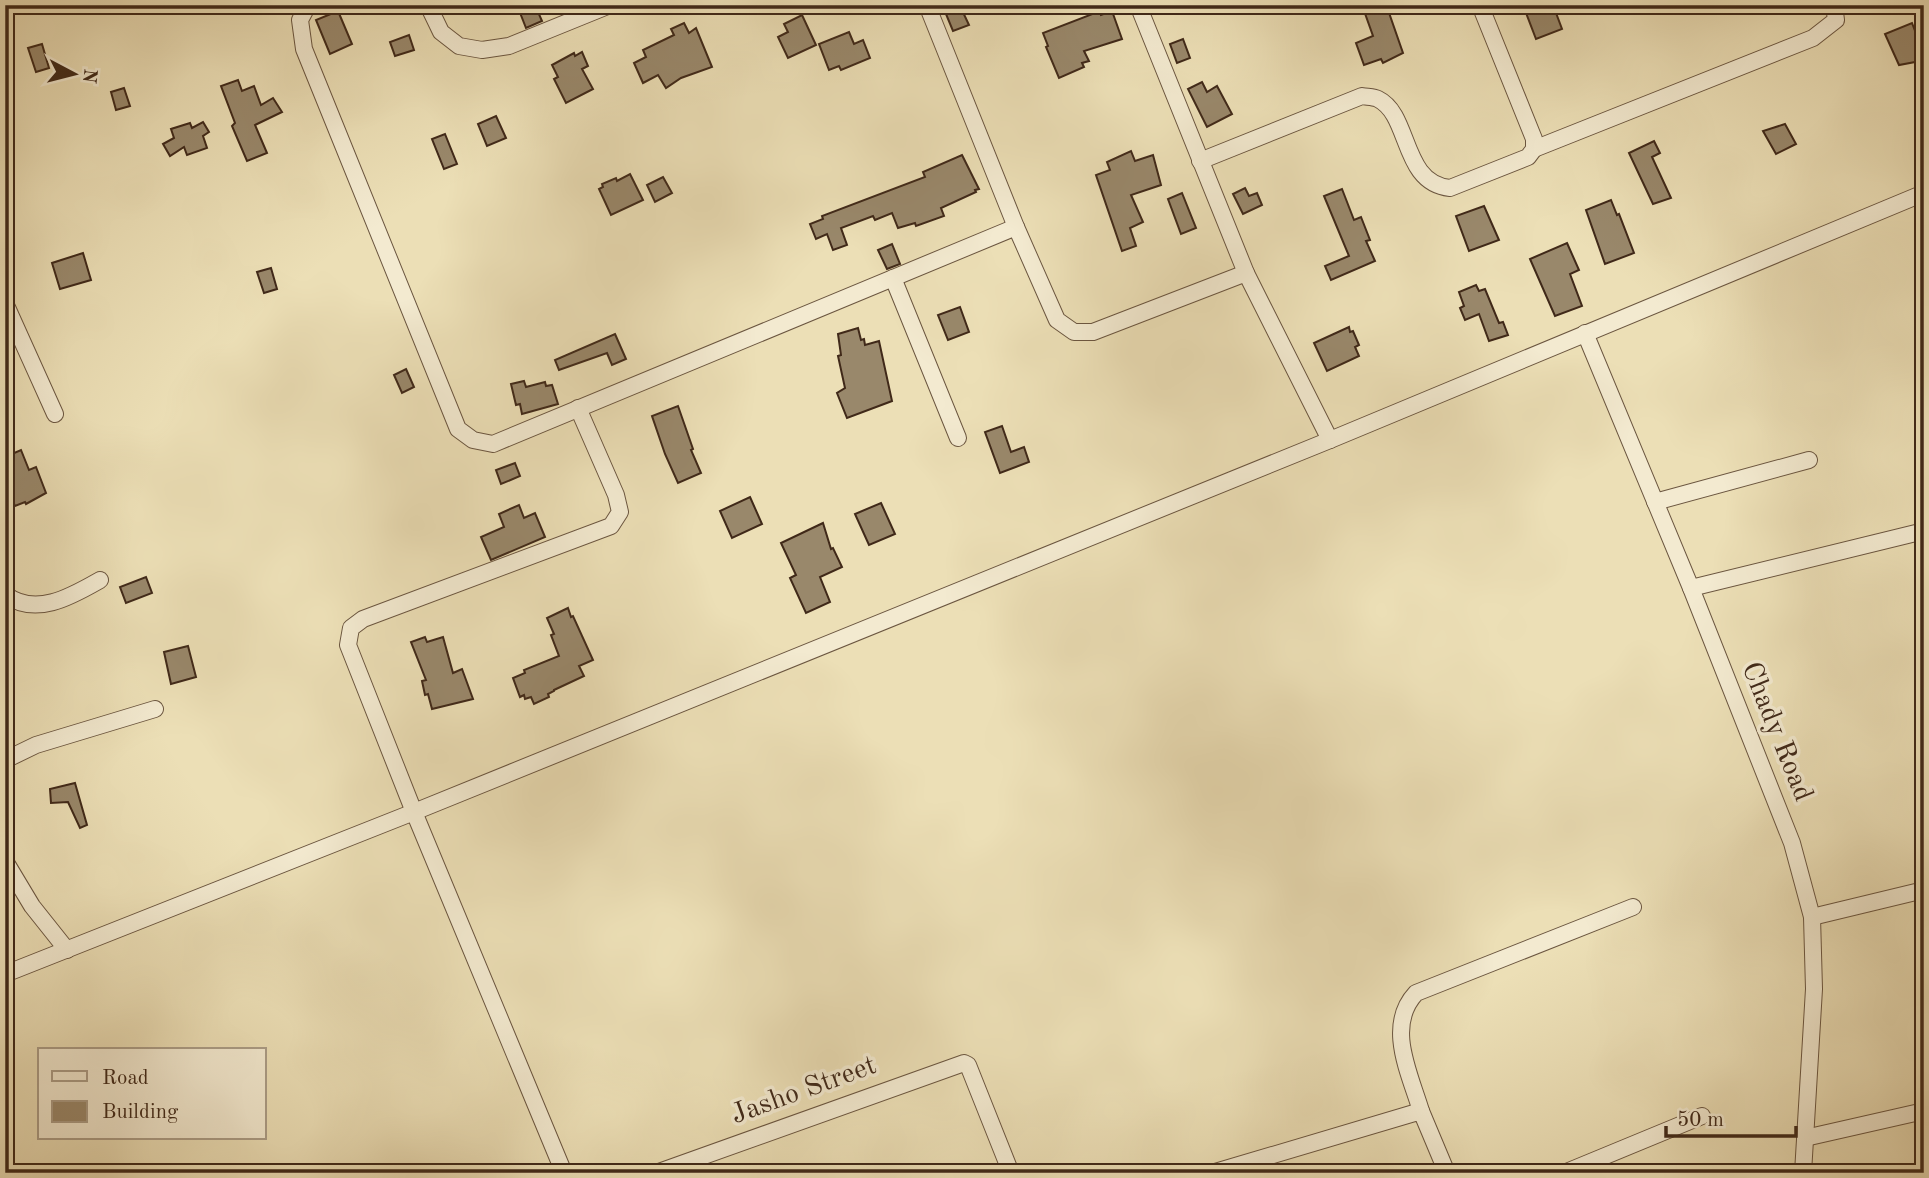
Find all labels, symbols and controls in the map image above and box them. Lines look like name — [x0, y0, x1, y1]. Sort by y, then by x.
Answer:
north arrow — [38, 38, 108, 108]
text: N — [78, 67, 99, 85]
street label: Chady Road — [1735, 658, 1817, 806]
legend — [38, 1048, 266, 1140]
street label: Jasho Street — [728, 1052, 880, 1130]
text: Road — [102, 1068, 149, 1089]
scale bar — [1666, 1094, 1796, 1138]
text: Building — [102, 1102, 179, 1123]
text: 50 m — [1677, 1110, 1724, 1131]

